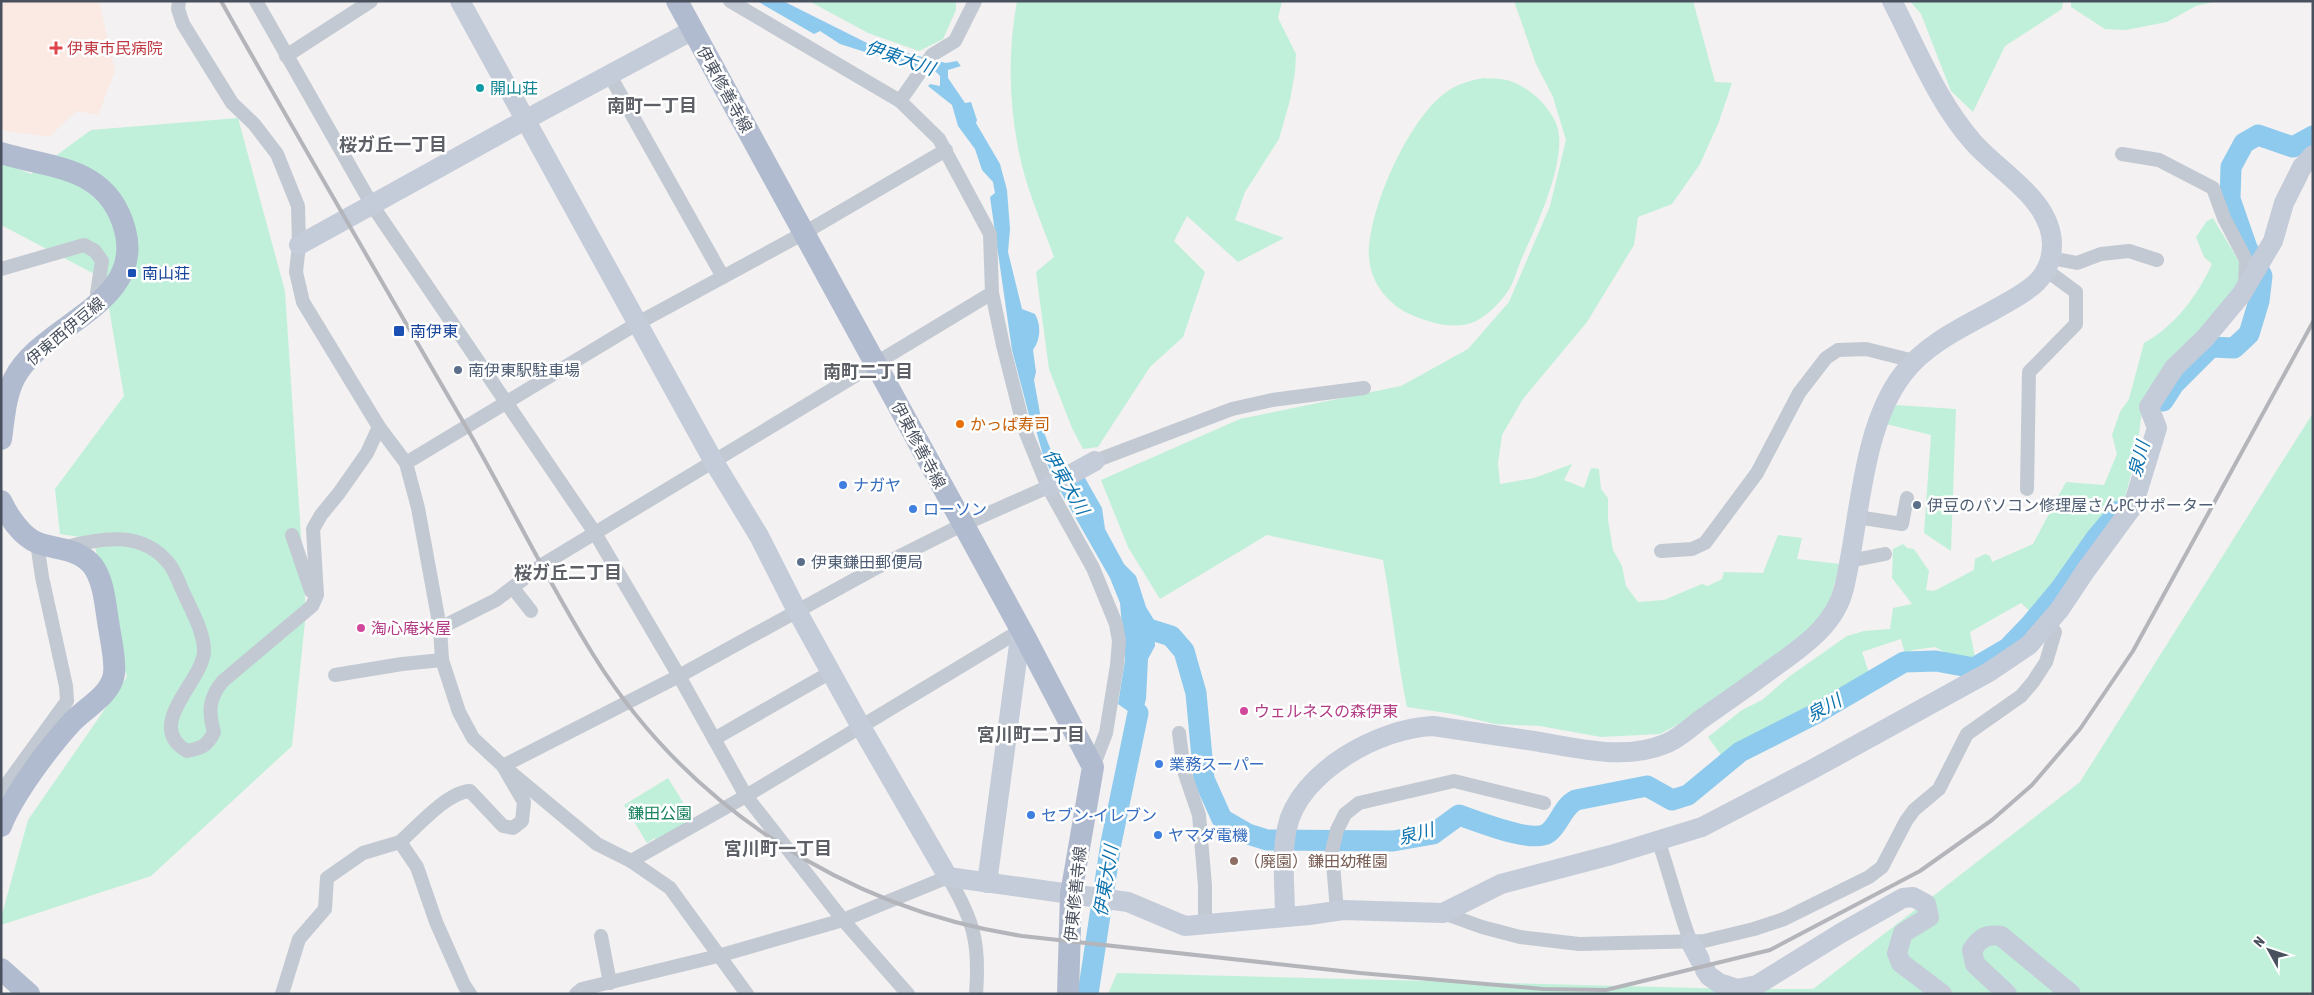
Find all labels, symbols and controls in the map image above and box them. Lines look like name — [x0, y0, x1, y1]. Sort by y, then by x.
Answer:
water label: 伊東大川 — [863, 36, 940, 80]
place label: 伊東市民病院 — [67, 39, 163, 57]
marker: 伊東市民病院 — [49, 41, 63, 55]
street label: 伊東修善寺線 — [694, 43, 756, 135]
place label: 開山荘 — [490, 79, 538, 97]
marker: 開山荘 — [474, 82, 486, 94]
district label: 南町一丁目 — [607, 95, 697, 116]
district label: 桜ガ丘一丁目 — [339, 134, 447, 155]
place label: 南山荘 — [142, 264, 190, 282]
marker: 南山荘 — [126, 267, 138, 279]
street label: 伊東西伊豆線 — [22, 293, 108, 369]
place label: 南伊東 — [410, 322, 458, 340]
marker: 南伊東 — [392, 324, 406, 338]
place label: 南伊東駅駐車場 — [468, 361, 580, 379]
district label: 南町二丁目 — [823, 361, 913, 382]
marker: 南伊東駅駐車場 — [452, 364, 464, 376]
street label: 伊東修善寺線 — [889, 398, 949, 492]
place label: かっぱ寿司 — [970, 415, 1050, 433]
marker: かっぱ寿司 — [954, 418, 966, 430]
water label: 泉川 — [2124, 437, 2154, 479]
water label: 伊東大川 — [1039, 445, 1095, 520]
place label: ナガヤ — [853, 476, 901, 494]
marker: ナガヤ — [837, 479, 849, 491]
place label: 伊豆のパソコン修理屋さんPCサポーター — [1927, 496, 2214, 514]
marker: 伊豆のパソコン修理屋さんPCサポーター — [1911, 499, 1923, 511]
place label: ローソン — [923, 500, 987, 518]
marker: ローソン — [907, 503, 919, 515]
place label: 伊東鎌田郵便局 — [811, 553, 923, 571]
marker: 伊東鎌田郵便局 — [795, 556, 807, 568]
district label: 桜ガ丘二丁目 — [514, 562, 622, 583]
place label: 淘心庵米屋 — [371, 619, 451, 637]
marker: 淘心庵米屋 — [355, 622, 367, 634]
water label: 泉川 — [1803, 689, 1846, 725]
place label: ウェルネスの森伊東 — [1254, 702, 1398, 720]
marker: ウェルネスの森伊東 — [1238, 705, 1250, 717]
district label: 宮川町二丁目 — [977, 724, 1085, 745]
place label: 業務スーパー — [1169, 755, 1265, 773]
marker: 業務スーパー — [1153, 758, 1165, 770]
park label: 鎌田公園 — [628, 804, 692, 822]
place label: セブン-イレブン — [1041, 806, 1157, 824]
marker: セブン-イレブン — [1025, 809, 1037, 821]
water label: 泉川 — [1396, 818, 1438, 848]
place label: ヤマダ電機 — [1168, 826, 1248, 844]
marker: ヤマダ電機 — [1152, 829, 1164, 841]
district label: 宮川町一丁目 — [724, 838, 832, 859]
water label: 伊東大川 — [1090, 842, 1122, 918]
street label: 伊東修善寺線 — [1061, 845, 1089, 943]
place label: （廃園）鎌田幼稚園 — [1244, 852, 1388, 870]
marker: （廃園）鎌田幼稚園 — [1228, 855, 1240, 867]
north arrow — [2244, 925, 2294, 975]
text: N — [2250, 933, 2268, 950]

